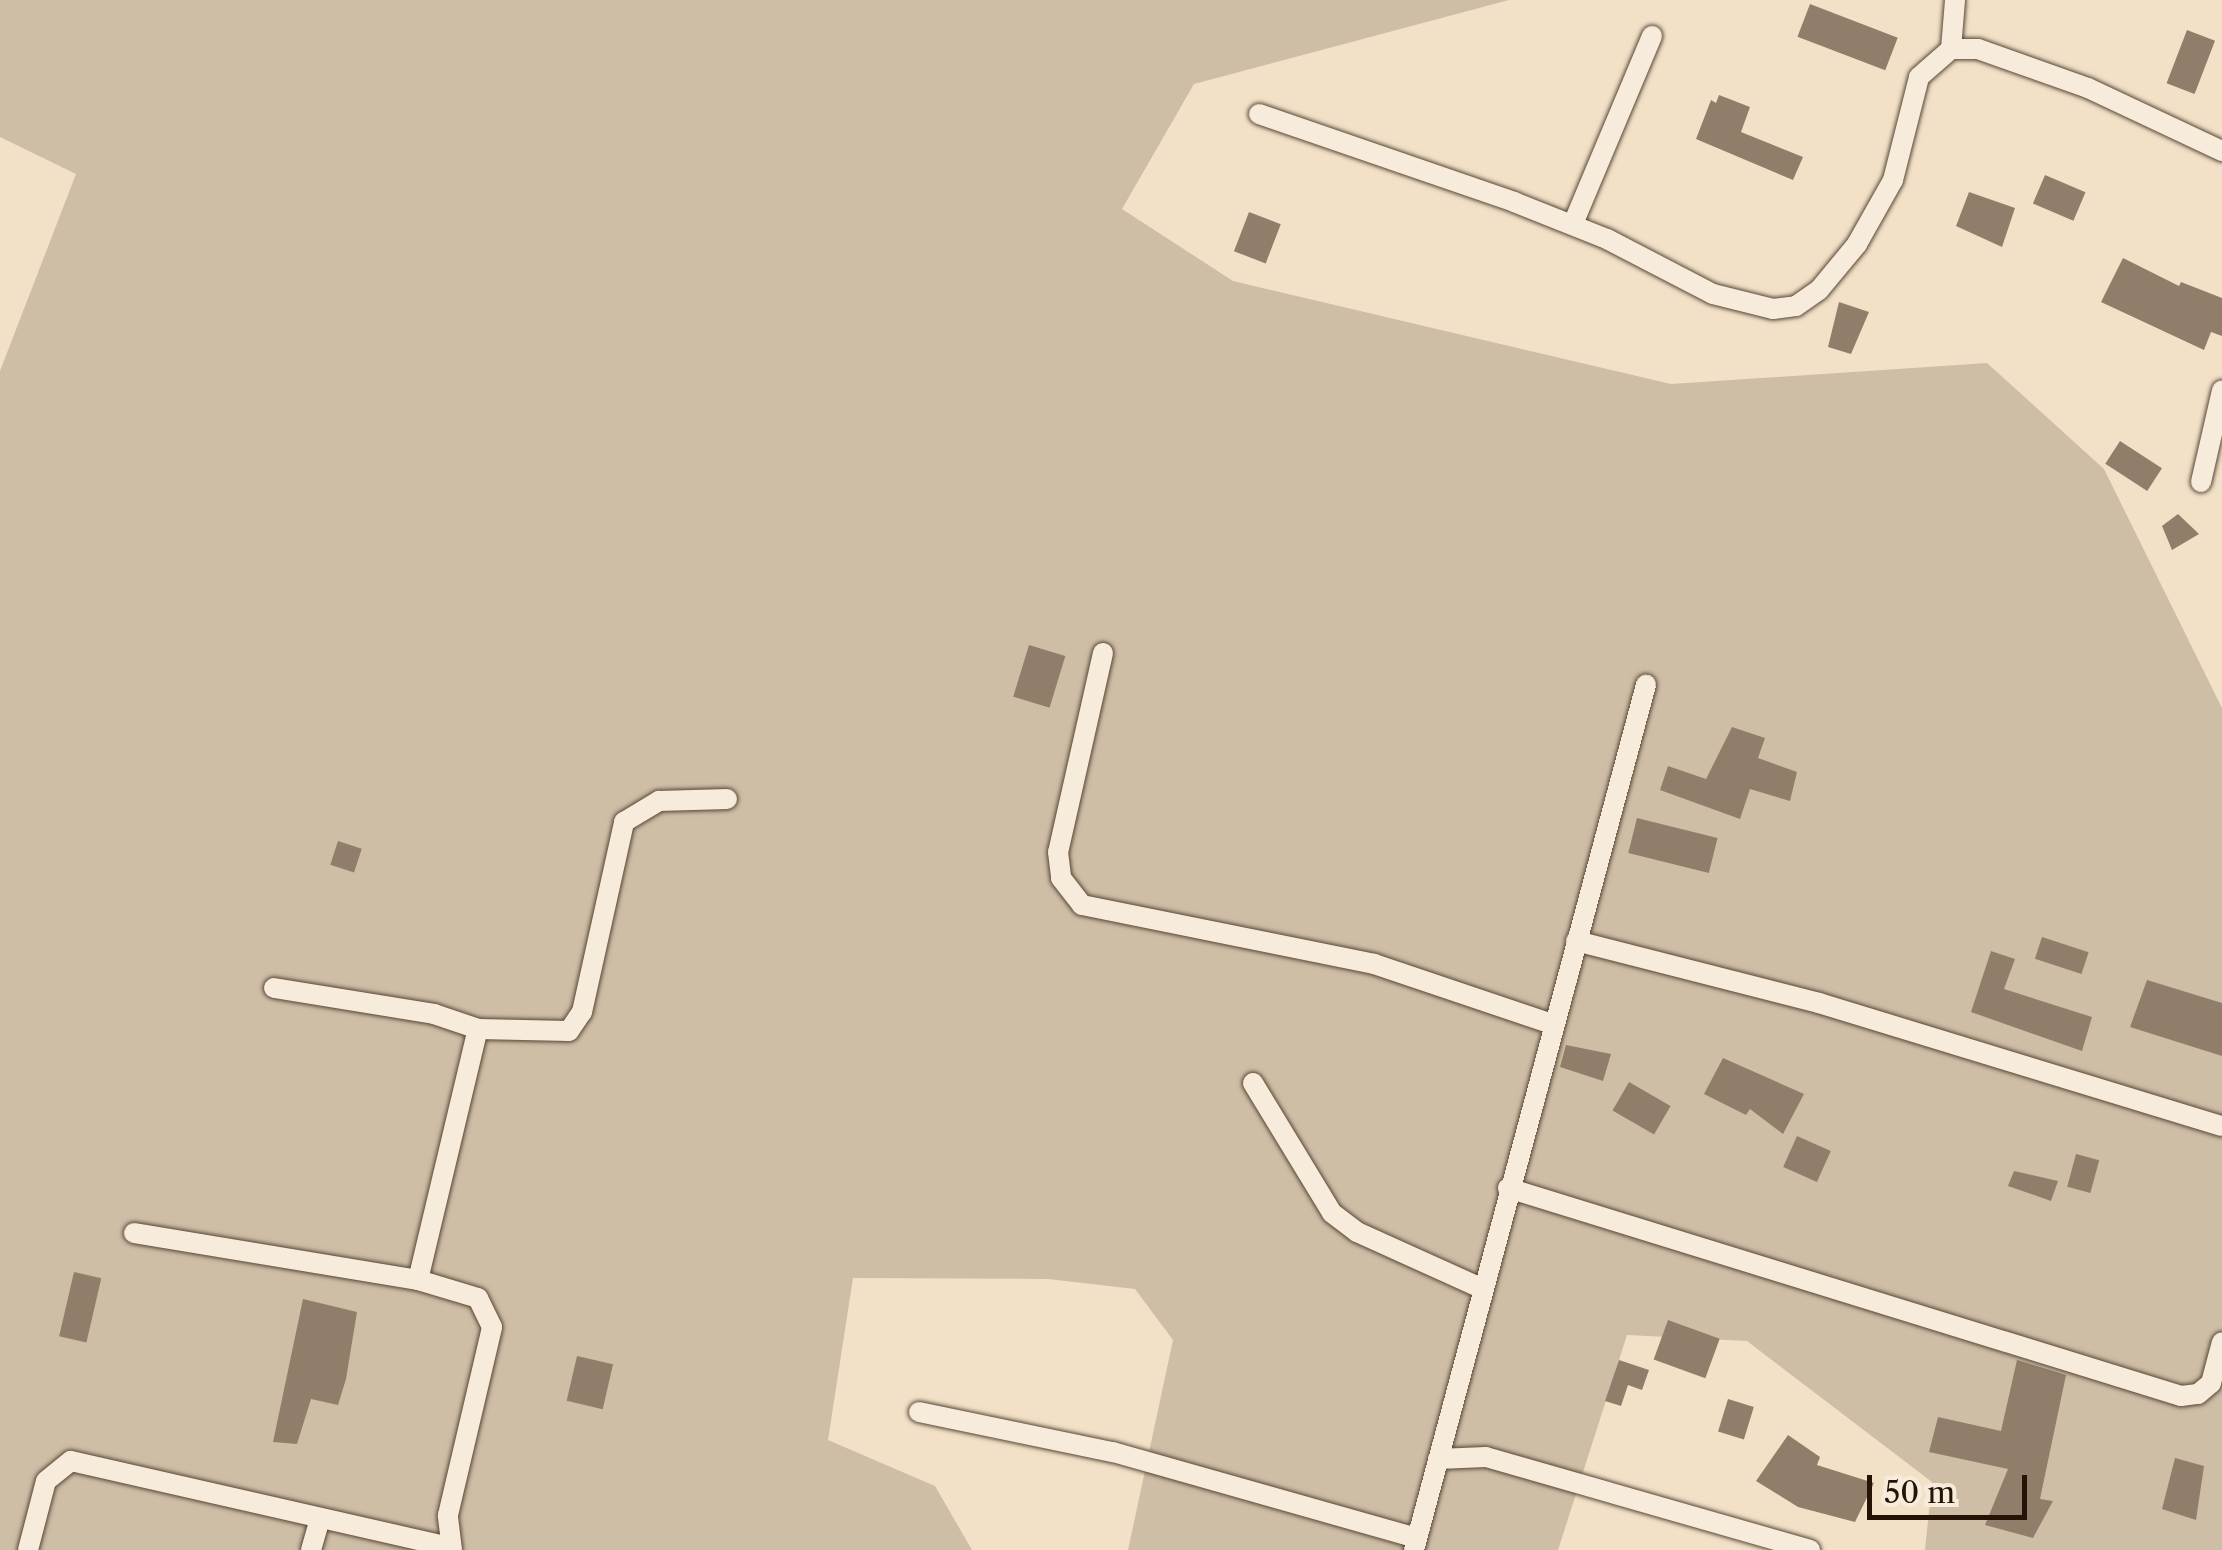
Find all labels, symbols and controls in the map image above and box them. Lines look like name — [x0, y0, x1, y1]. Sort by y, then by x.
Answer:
scale bar — [1872, 1455, 2032, 1517]
text: 50 m — [1884, 1474, 1955, 1511]

